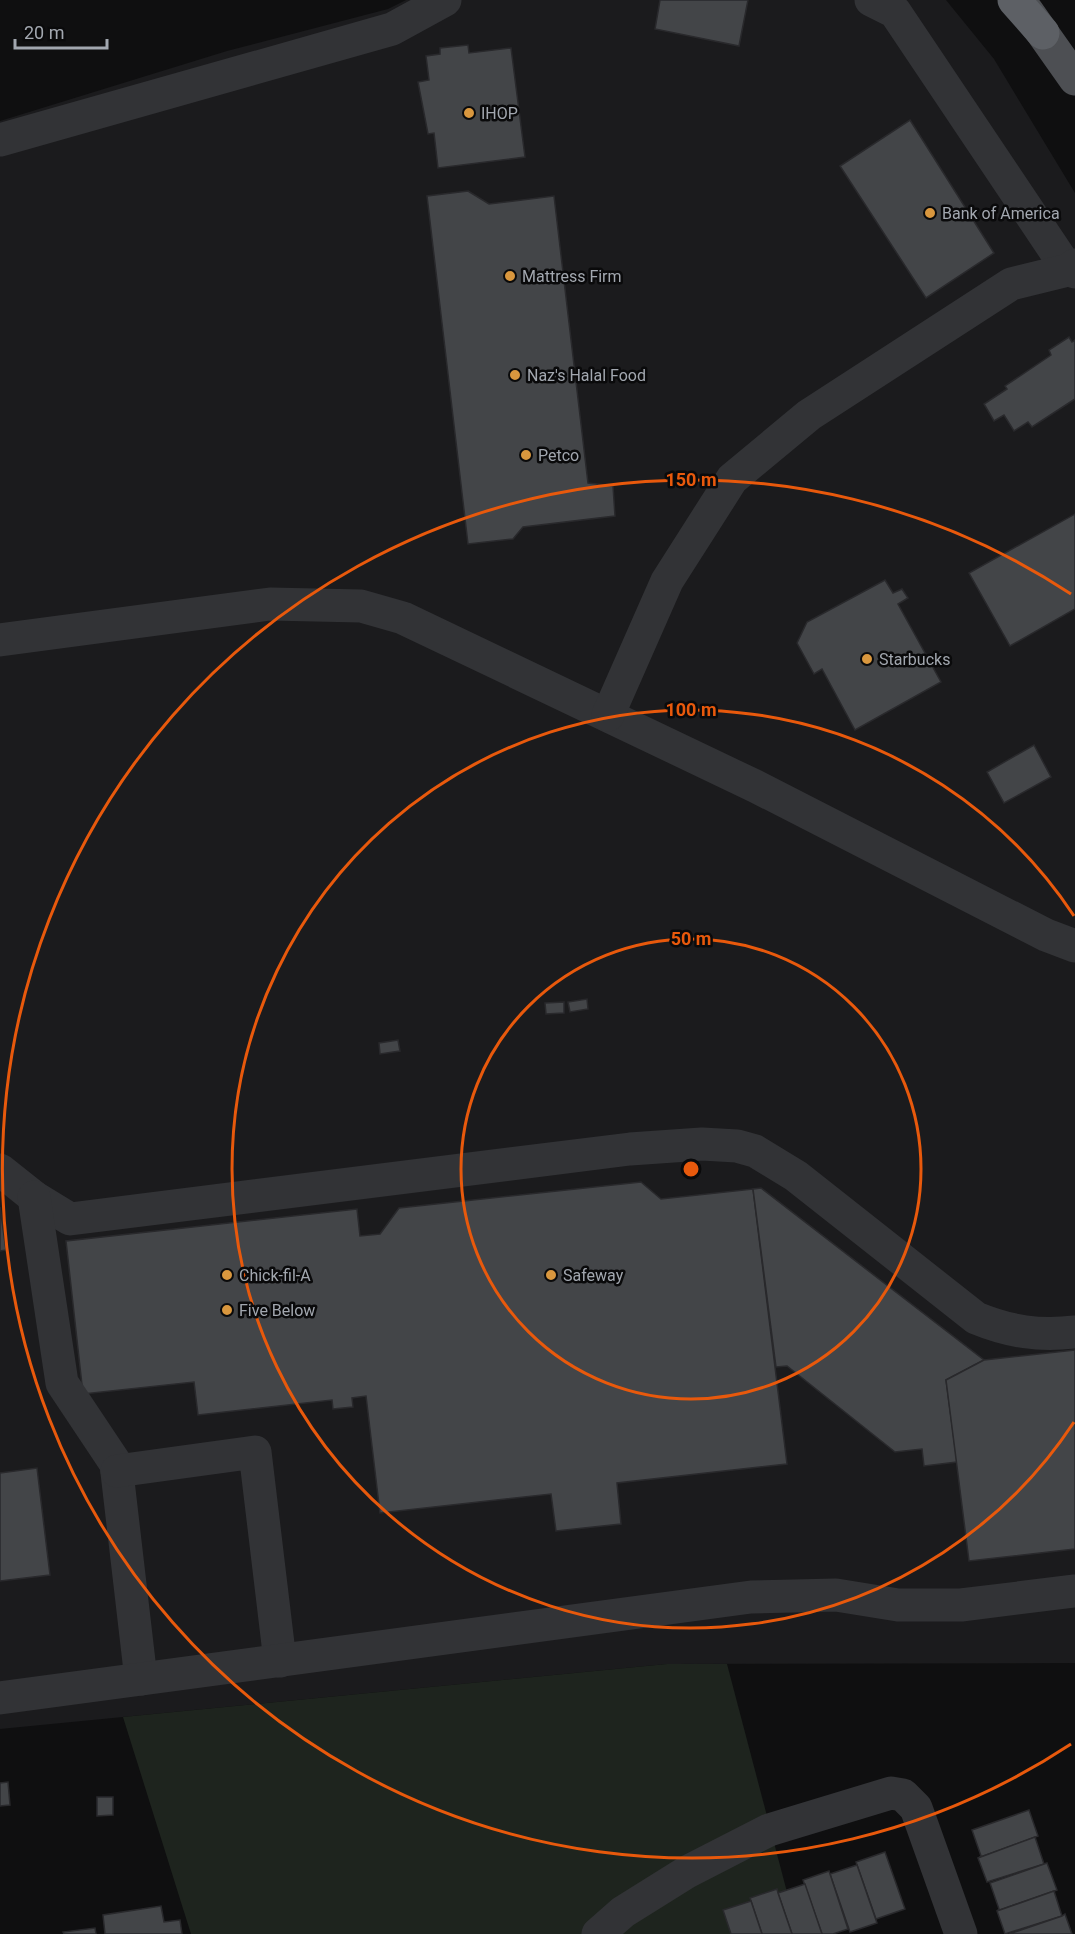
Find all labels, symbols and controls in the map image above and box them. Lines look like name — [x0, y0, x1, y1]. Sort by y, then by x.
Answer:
scale bar — [15, 12, 106, 50]
text: 20 m — [24, 22, 64, 43]
place label: IHOP — [481, 104, 518, 123]
marker: IHOP — [462, 106, 476, 120]
place label: Bank of America — [942, 204, 1060, 223]
marker: Bank of America — [923, 206, 937, 220]
place label: Mattress Firm — [522, 267, 622, 286]
marker: Mattress Firm — [503, 269, 517, 283]
place label: Naz's Halal Food — [527, 366, 646, 385]
marker: Naz's Halal Food — [508, 368, 522, 382]
place label: Petco — [538, 446, 579, 465]
marker: Petco — [519, 448, 533, 462]
text: 150 m — [665, 469, 717, 490]
place label: Starbucks — [879, 650, 950, 669]
marker: Starbucks — [860, 652, 874, 666]
text: 100 m — [665, 699, 717, 720]
text: 50 m — [671, 928, 711, 949]
centre of rings — [681, 1159, 701, 1179]
place label: Chick-fil-A — [239, 1266, 311, 1285]
place label: Safeway — [563, 1266, 624, 1285]
marker: Chick-fil-A — [220, 1268, 234, 1282]
marker: Safeway — [544, 1268, 558, 1282]
place label: Five Below — [239, 1301, 315, 1320]
marker: Five Below — [220, 1303, 234, 1317]

